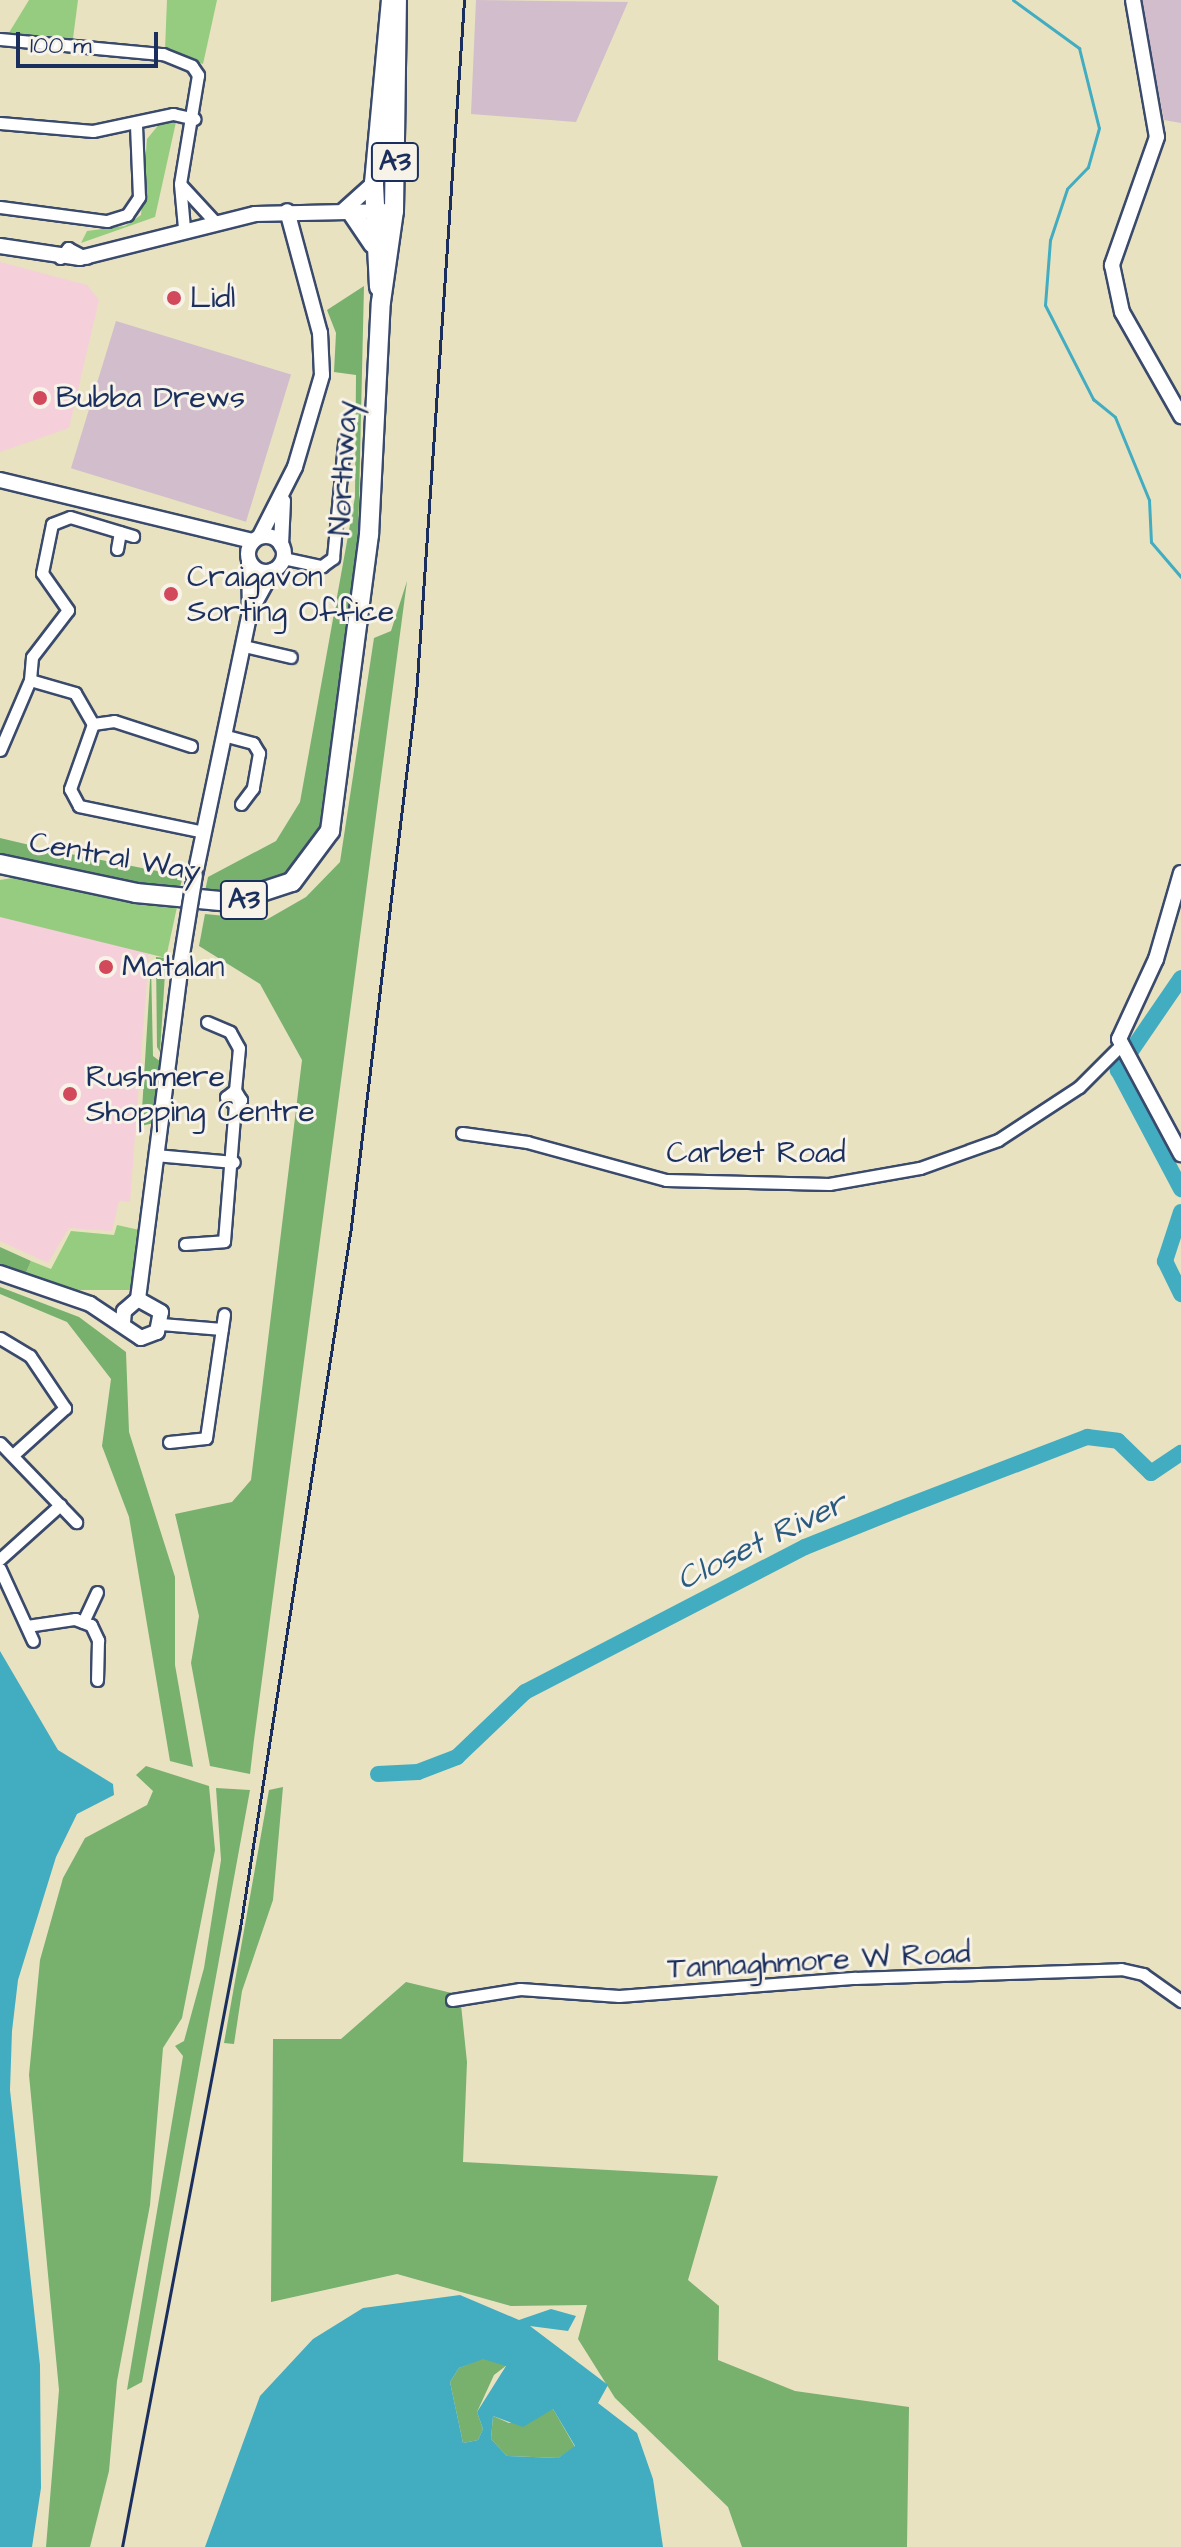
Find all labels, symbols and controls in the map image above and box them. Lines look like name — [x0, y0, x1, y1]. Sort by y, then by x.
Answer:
scale bar — [20, 16, 162, 66]
text: 100 m — [30, 29, 92, 63]
road number: A3 — [369, 138, 421, 186]
place label: Lidl — [190, 280, 235, 316]
marker: Lidl — [165, 289, 183, 307]
place label: Bubba Drews — [56, 380, 245, 416]
marker: Bubba Drews — [31, 389, 49, 407]
street label: Northway — [322, 400, 366, 536]
place label: Craigavon Sorting Office — [187, 559, 394, 630]
marker: Craigavon Sorting Office — [162, 585, 180, 603]
street label: Central Way — [27, 824, 203, 890]
road number: A3 — [218, 876, 270, 924]
place label: Matalan — [122, 949, 224, 985]
marker: Matalan — [97, 958, 115, 976]
place label: Rushmere Shopping Centre — [86, 1059, 315, 1130]
marker: Rushmere Shopping Centre — [61, 1085, 79, 1103]
street label: Carbet Road — [666, 1135, 846, 1171]
water label: Closet River — [671, 1484, 853, 1600]
street label: Tannaghmore W Road — [666, 1935, 972, 1987]

